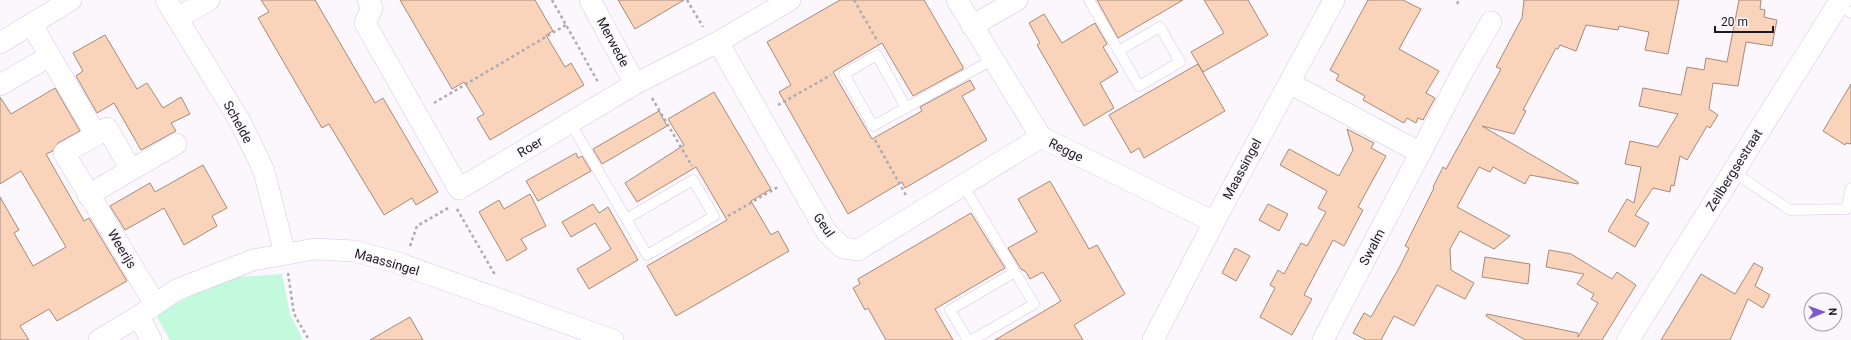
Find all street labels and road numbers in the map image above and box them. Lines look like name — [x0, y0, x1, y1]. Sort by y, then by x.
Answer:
street label: Merwede — [594, 15, 632, 69]
street label: Schelde — [220, 98, 256, 146]
street label: Zeilbergsestraat — [1703, 126, 1765, 214]
street label: Roer — [515, 133, 546, 160]
street label: Regge — [1046, 135, 1086, 165]
street label: Maassingel — [1220, 136, 1264, 202]
street label: Geul — [810, 210, 838, 240]
street label: Swalm — [1356, 226, 1388, 268]
street label: Weerijs — [105, 227, 140, 271]
street label: Maassingel — [353, 246, 421, 278]

